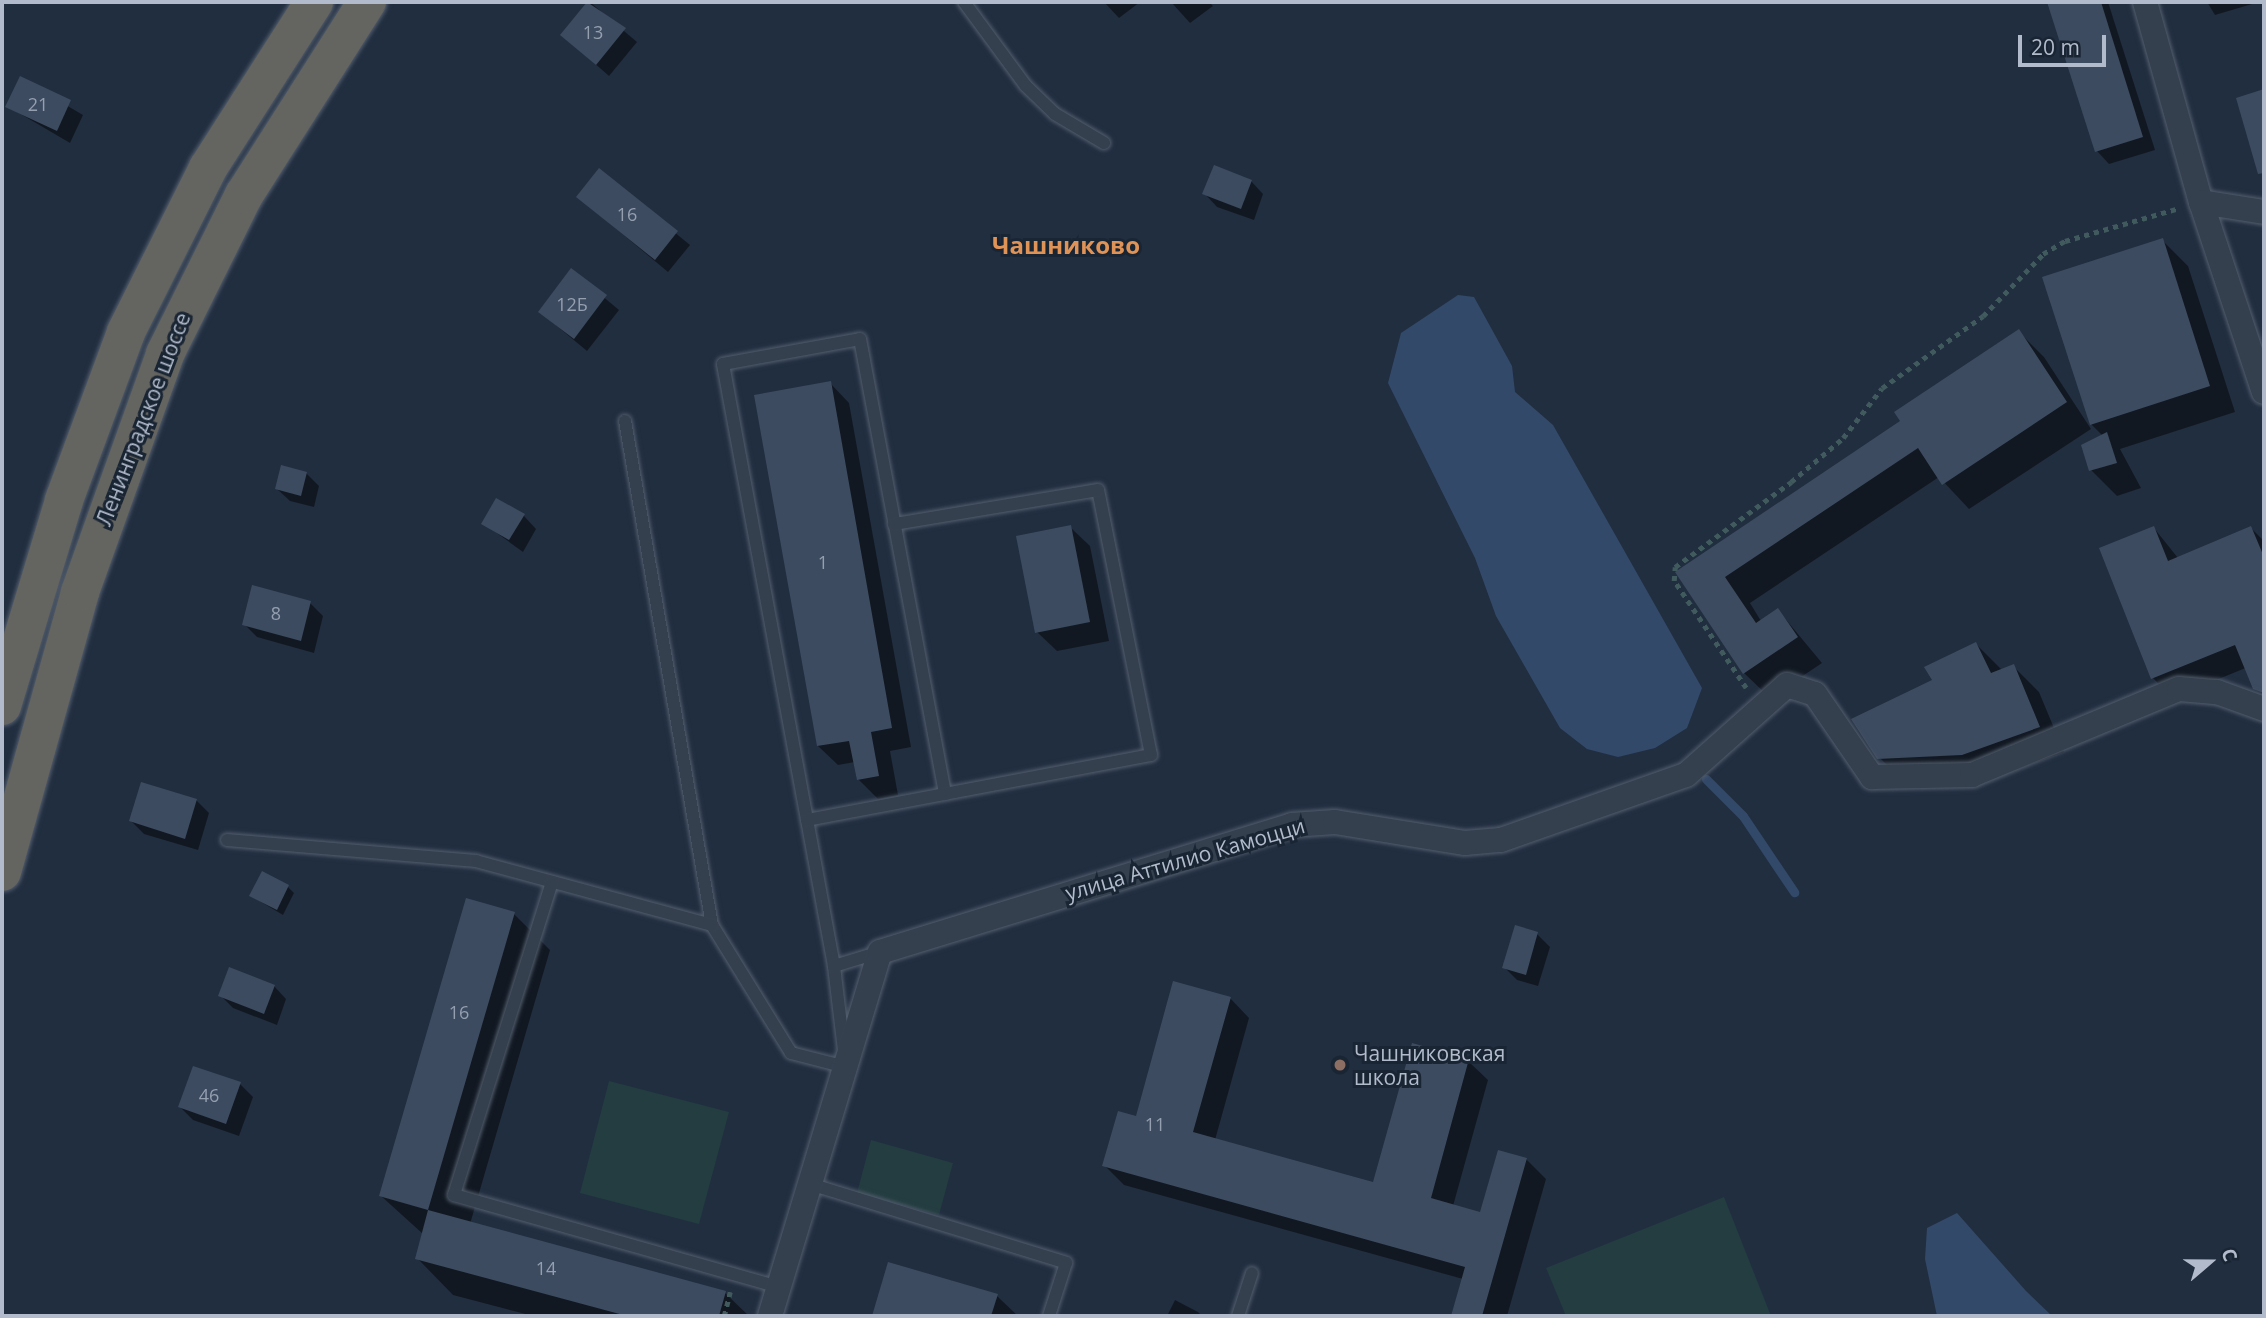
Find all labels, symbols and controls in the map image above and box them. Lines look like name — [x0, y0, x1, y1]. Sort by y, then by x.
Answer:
house number: 13 — [583, 21, 603, 43]
scale bar — [2021, 21, 2108, 65]
text: 20 m — [2031, 33, 2080, 61]
house number: 21 — [28, 93, 48, 115]
house number: 16 — [617, 203, 637, 225]
district label: Чашниково — [992, 231, 1140, 259]
house number: 12Б — [556, 293, 588, 315]
street label: Ленинградское шоссе — [91, 309, 195, 529]
house number: 1 — [818, 551, 828, 573]
house number: 8 — [271, 602, 281, 624]
street label: улица Аттилио Камоцци — [1062, 813, 1308, 905]
house number: 16 — [449, 1001, 469, 1023]
place label: Чашниковская школа — [1354, 1040, 1505, 1090]
marker: Чашниковская школа — [1332, 1057, 1348, 1073]
house number: 46 — [199, 1084, 219, 1106]
house number: 11 — [1145, 1113, 1165, 1135]
north arrow — [2175, 1227, 2245, 1297]
text: С — [2215, 1245, 2244, 1265]
house number: 14 — [536, 1257, 556, 1279]

